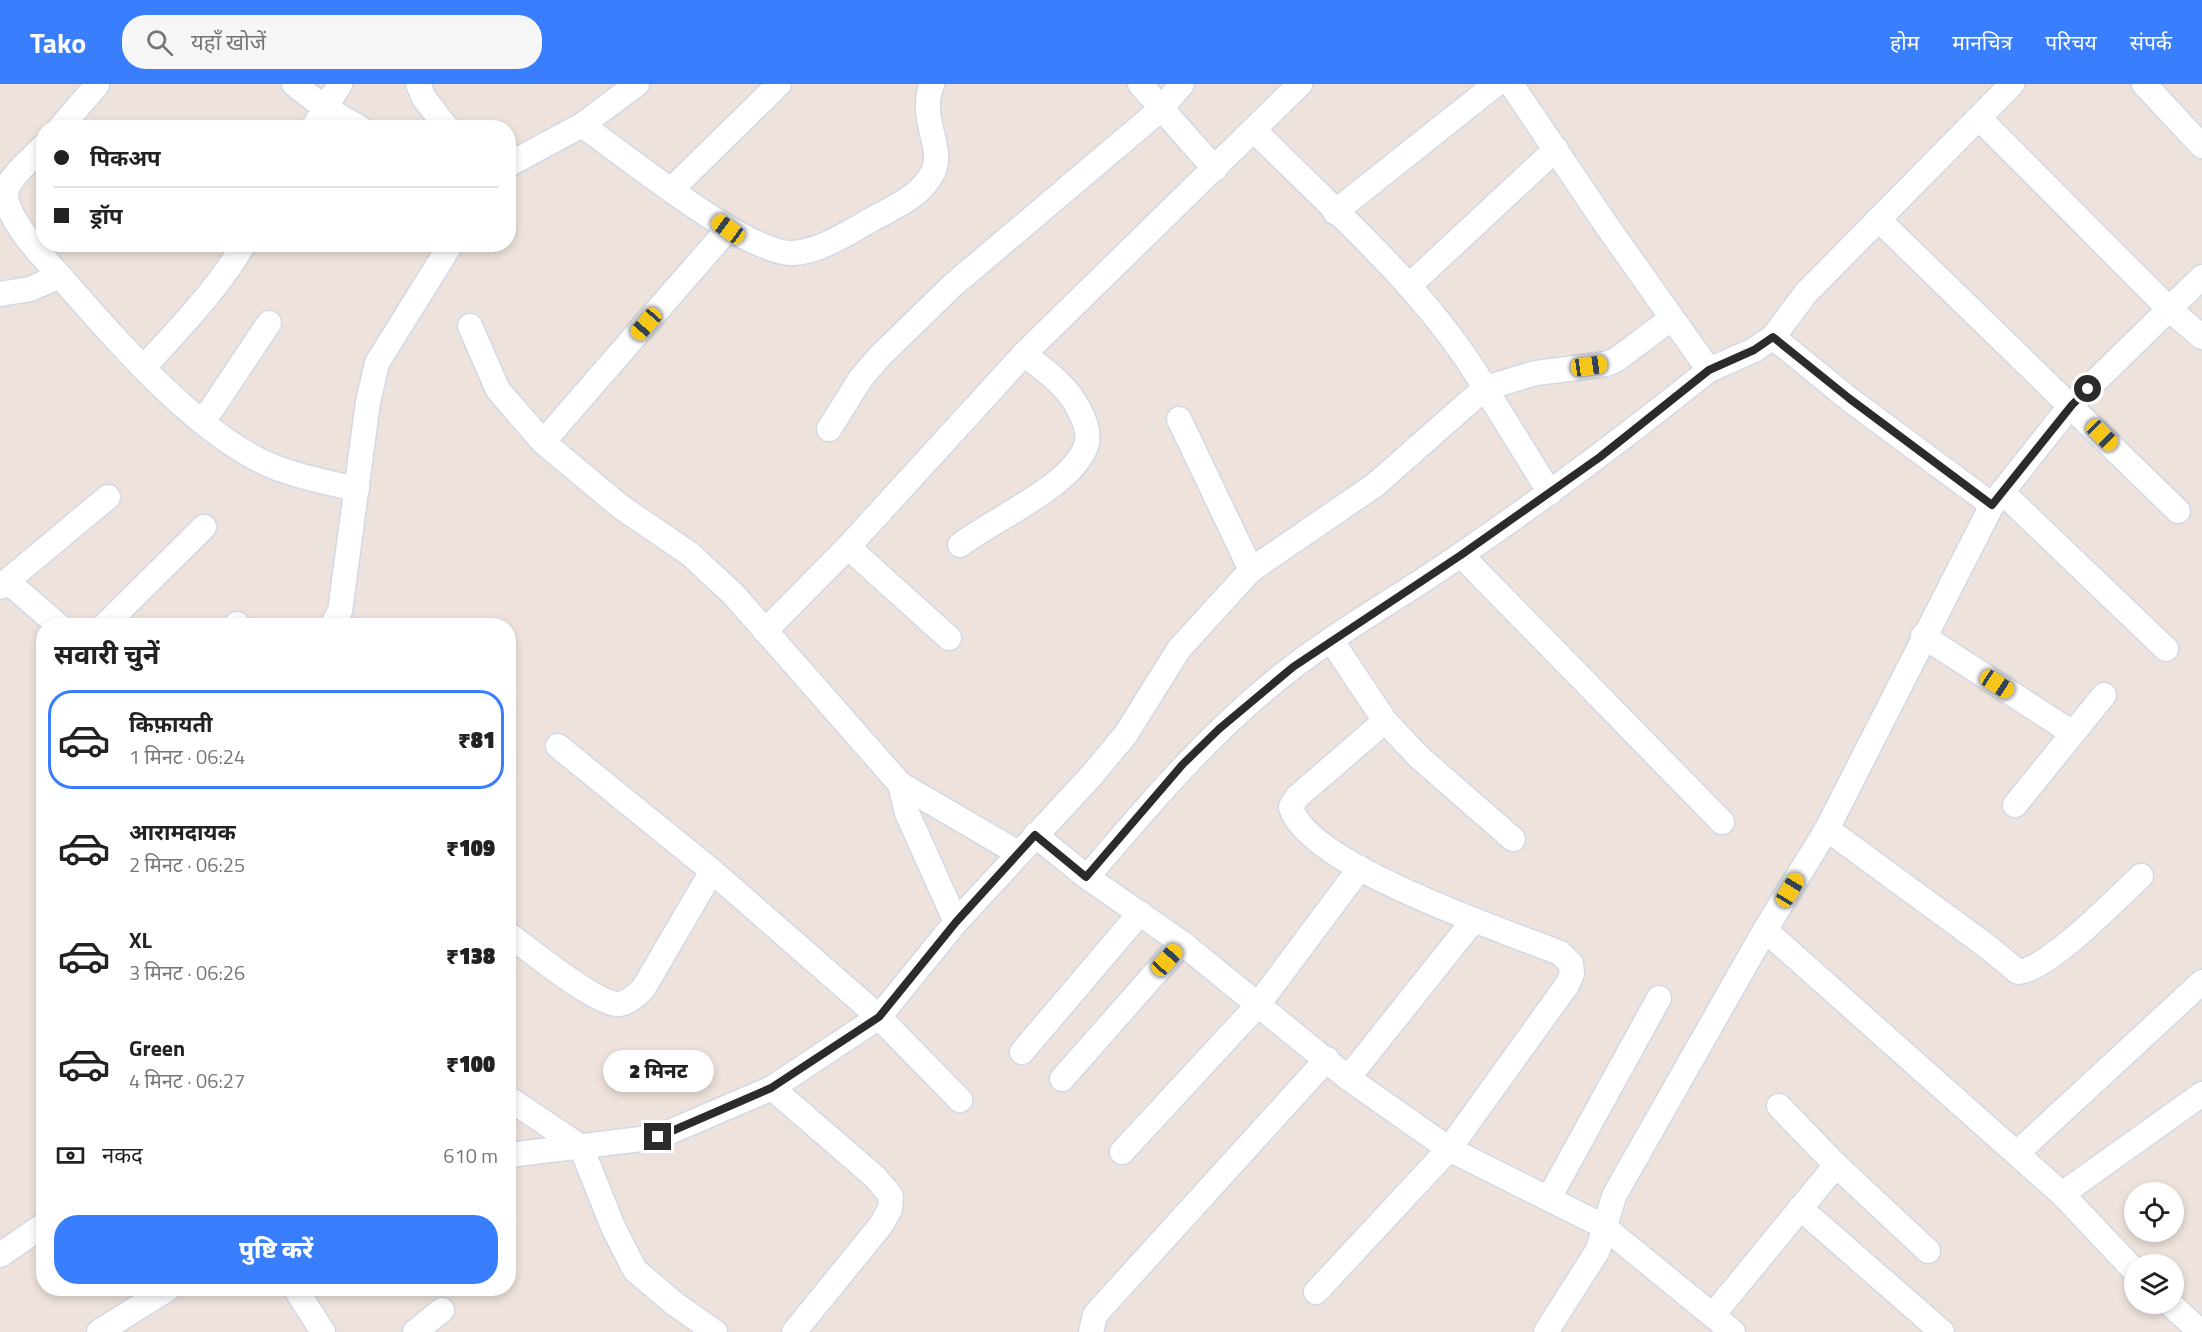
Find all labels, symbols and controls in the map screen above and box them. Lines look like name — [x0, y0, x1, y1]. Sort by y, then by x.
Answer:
search box — [122, 15, 542, 69]
text: Tako — [30, 21, 86, 64]
text: यहाँ खोजें — [191, 25, 266, 59]
icon: search — [143, 26, 176, 59]
text: होम — [1890, 26, 1919, 58]
text: मानचित्र — [1952, 26, 2012, 58]
text: परिचय — [2045, 26, 2097, 58]
text: संपर्क — [2130, 26, 2172, 58]
text: पिकअप — [90, 141, 161, 175]
text: ड्रॉप — [90, 199, 123, 233]
car — [708, 211, 748, 247]
car — [627, 305, 665, 343]
car — [1570, 355, 1608, 377]
route start — [2074, 375, 2101, 402]
car — [2083, 416, 2121, 454]
text: सवारी चुनें — [54, 633, 159, 674]
car — [1977, 667, 2017, 701]
text: किफ़ायती — [129, 707, 213, 741]
icon: car — [57, 713, 111, 767]
text: ₹81 — [458, 723, 495, 757]
text: 1 मिनट · 06:24 — [129, 741, 245, 772]
text: आरामदायक — [129, 815, 236, 849]
icon: car — [57, 821, 111, 875]
text: ₹109 — [446, 831, 495, 865]
text: 2 मिनट · 06:25 — [129, 849, 245, 880]
car — [1773, 870, 1807, 910]
text: XL — [129, 923, 152, 957]
icon: car — [57, 929, 111, 983]
text: ₹138 — [446, 939, 495, 973]
car — [1148, 941, 1186, 979]
text: 3 मिनट · 06:26 — [129, 957, 245, 988]
text: Green — [129, 1031, 185, 1065]
icon: car — [57, 1037, 111, 1091]
text: ₹100 — [446, 1047, 495, 1081]
callout: 2 मिनट — [602, 1050, 714, 1092]
text: 2 मिनट — [629, 1055, 688, 1086]
text: 4 मिनट · 06:27 — [129, 1065, 245, 1096]
route end — [644, 1123, 671, 1150]
text: नकद — [102, 1138, 143, 1172]
icon: cash — [54, 1139, 87, 1172]
text: 610 m — [443, 1140, 498, 1171]
map controls — [2124, 1182, 2184, 1314]
button: locate — [2124, 1182, 2184, 1242]
button: पुष्टि करें — [54, 1215, 498, 1284]
button: layers — [2124, 1254, 2184, 1314]

